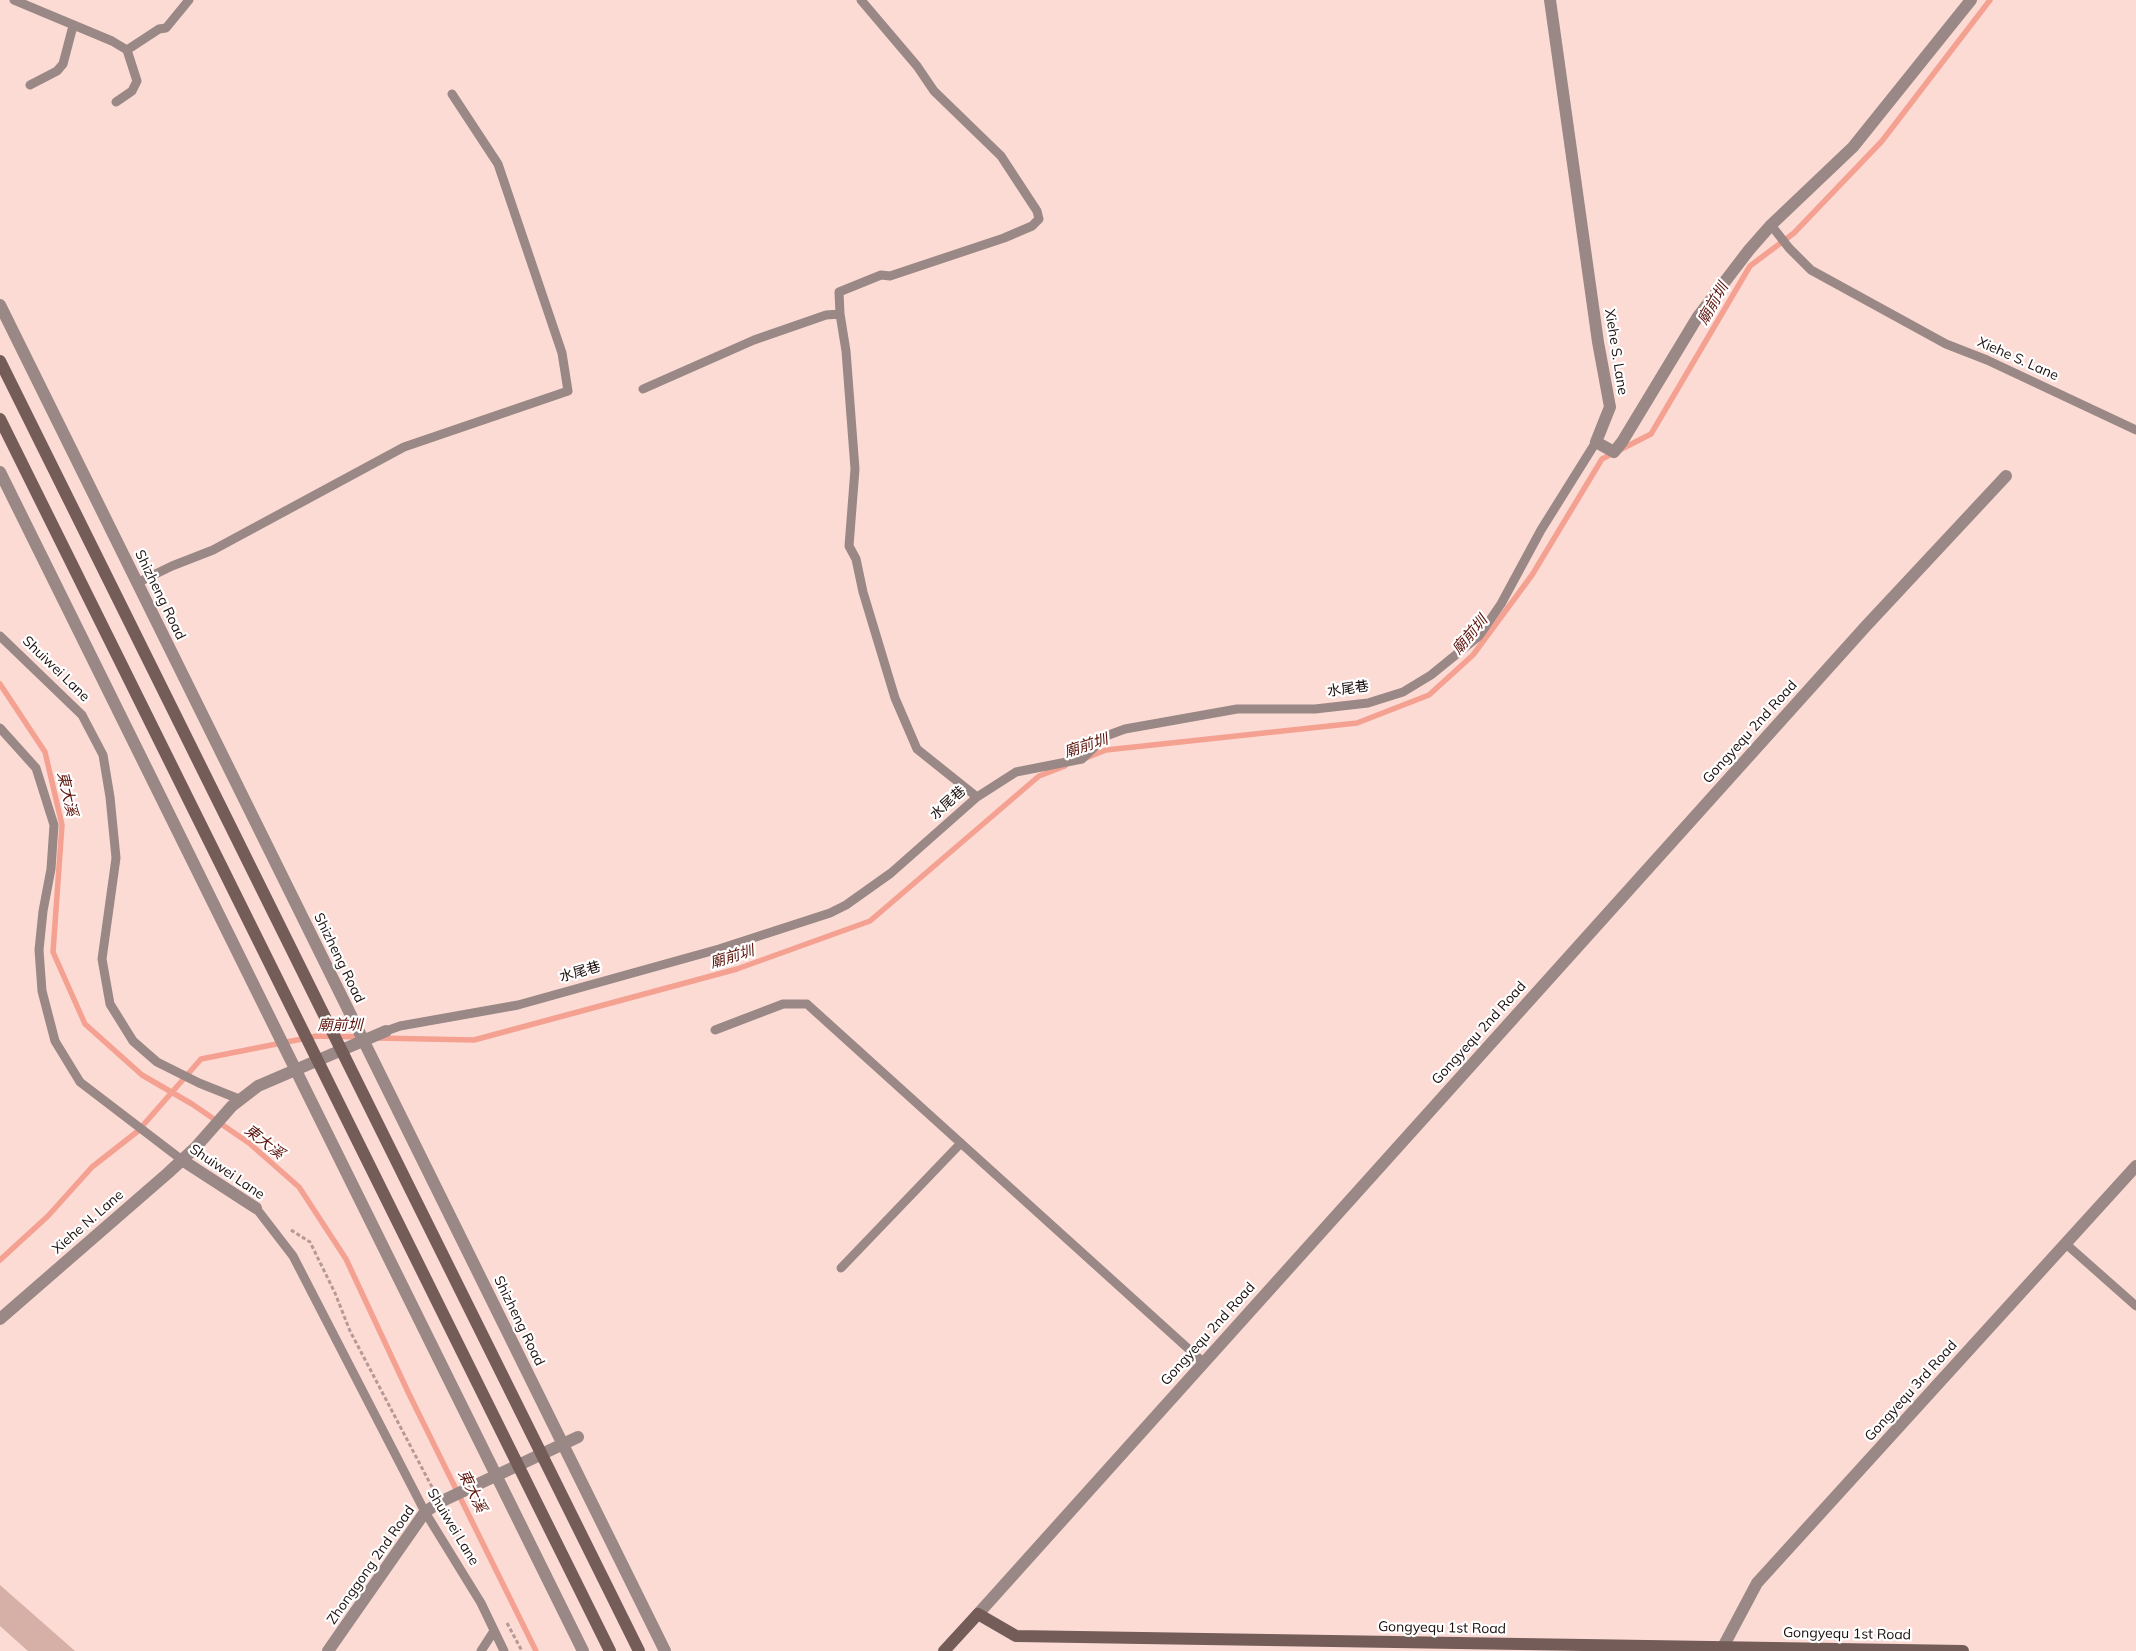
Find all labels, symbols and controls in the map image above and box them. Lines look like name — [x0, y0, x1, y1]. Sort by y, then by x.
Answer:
water label: 廟前圳 — [1694, 280, 1732, 328]
street label: Xiehe S. Lane — [1601, 308, 1631, 396]
street label: Xiehe S. Lane — [1975, 334, 2061, 384]
street label: Shizheng Road — [131, 547, 189, 643]
water label: 廟前圳 — [1449, 612, 1491, 658]
street label: Shuiwei Lane — [19, 633, 93, 705]
street label: Gongyequ 2nd Road — [1699, 677, 1801, 787]
street label: 水尾巷 — [1326, 678, 1370, 700]
water label: 廟前圳 — [1062, 730, 1110, 762]
water label: 東大溪 — [53, 770, 81, 818]
street label: 水尾巷 — [927, 783, 969, 823]
street label: Shizheng Road — [310, 910, 368, 1006]
water label: 廟前圳 — [708, 942, 756, 972]
street label: 水尾巷 — [557, 958, 603, 986]
street label: Gongyequ 2nd Road — [1428, 978, 1530, 1088]
water label: 廟前圳 — [318, 1016, 362, 1034]
water label: 東大溪 — [241, 1121, 287, 1163]
street label: Shuiwei Lane — [186, 1141, 268, 1203]
street label: Xiehe N. Lane — [49, 1187, 127, 1257]
street label: Shizheng Road — [490, 1273, 548, 1369]
street label: Gongyequ 2nd Road — [1157, 1279, 1259, 1389]
street label: Gongyequ 3rd Road — [1861, 1337, 1961, 1445]
water label: 東大溪 — [454, 1467, 490, 1515]
street label: Shuiwei Lane — [423, 1485, 483, 1569]
street label: Zhonggong 2nd Road — [324, 1502, 418, 1628]
street label: Gongyequ 1st Road — [1378, 1618, 1506, 1638]
street label: Gongyequ 1st Road — [1783, 1624, 1911, 1644]

